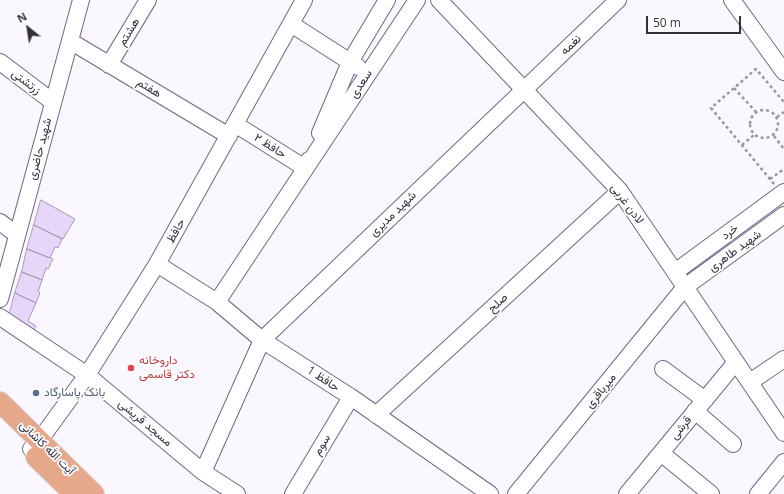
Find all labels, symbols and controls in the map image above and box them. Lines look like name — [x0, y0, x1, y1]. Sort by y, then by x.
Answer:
north arrow — [8, 8, 48, 48]
text: N — [14, 8, 29, 26]
scale bar — [648, 8, 743, 34]
text: 50 m — [653, 14, 681, 31]
street label: هشتم — [115, 15, 143, 49]
street label: نغمه — [558, 32, 584, 58]
street label: زرتشتی — [8, 66, 44, 98]
street label: سعدی — [346, 67, 376, 101]
street label: هفتم — [134, 75, 164, 101]
street label: شهید حاضری — [25, 116, 55, 182]
street label: حافظ ۲ — [251, 131, 289, 161]
street label: لادن غربی — [607, 181, 647, 227]
street label: شهید مدیری — [367, 188, 419, 240]
street label: حافظ — [163, 216, 189, 246]
street label: خرد — [719, 221, 741, 243]
street label: شهید طاهری — [706, 227, 764, 275]
street label: صلح — [485, 290, 511, 316]
place label: داروخانه دکتر قاسمی — [139, 354, 195, 382]
marker: داروخانه دکتر قاسمی — [126, 363, 136, 373]
street label: حافظ 1 — [304, 363, 342, 395]
street label: میرباقری — [583, 371, 619, 411]
place label: بانک پاسارگاد — [44, 386, 105, 400]
marker: بانک پاسارگاد — [31, 388, 41, 398]
street label: مسجد قریشی — [115, 396, 175, 450]
street label: قرشی — [667, 413, 695, 443]
street label: آیت الله کاشانی — [16, 418, 78, 478]
street label: سوم — [310, 432, 334, 458]

